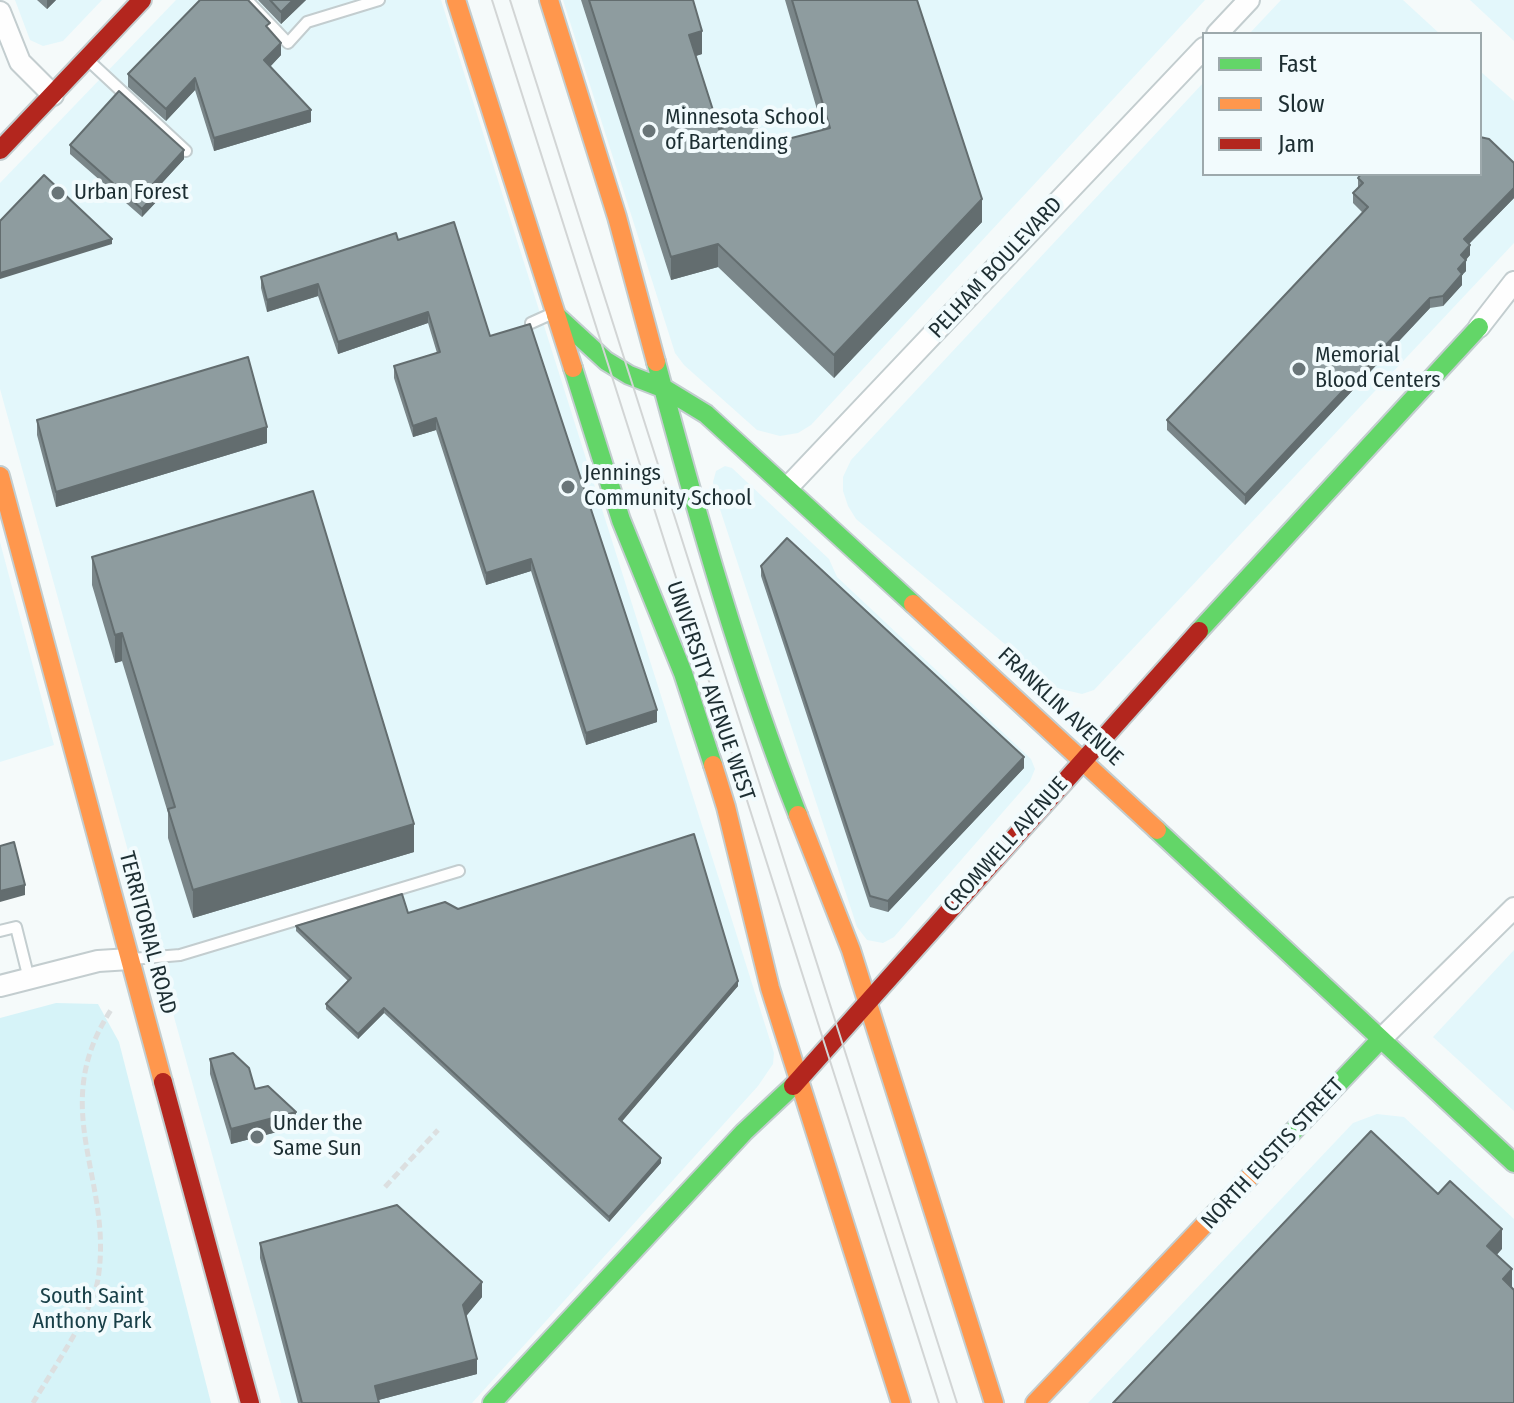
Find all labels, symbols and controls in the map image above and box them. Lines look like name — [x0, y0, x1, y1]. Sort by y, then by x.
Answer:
legend — [1202, 32, 1482, 176]
text: Fast — [1278, 50, 1317, 78]
text: Slow — [1278, 90, 1324, 118]
place label: Minnesota School of Bartending — [665, 105, 825, 156]
marker: Minnesota School of Bartending — [640, 122, 658, 140]
text: Jam — [1278, 130, 1315, 158]
place label: Urban Forest — [74, 180, 189, 206]
marker: Urban Forest — [49, 184, 67, 202]
street label: PELHAM BOULEVARD — [924, 192, 1068, 344]
place label: Memorial Blood Centers — [1315, 343, 1441, 394]
marker: Memorial Blood Centers — [1290, 360, 1308, 378]
place label: Jennings Community School — [584, 461, 752, 512]
marker: Jennings Community School — [559, 478, 577, 496]
street label: UNIVERSITY AVENUE WEST — [660, 578, 760, 804]
street label: FRANKLIN AVENUE — [992, 642, 1128, 772]
street label: CROMWELL AVENUE — [938, 772, 1074, 918]
street label: TERRITORIAL ROAD — [113, 849, 181, 1017]
street label: NORTH EUSTIS STREET — [1196, 1073, 1350, 1235]
place label: Under the Same Sun — [273, 1111, 363, 1162]
marker: Under the Same Sun — [248, 1128, 266, 1146]
park label: South Saint Anthony Park — [32, 1284, 152, 1336]

